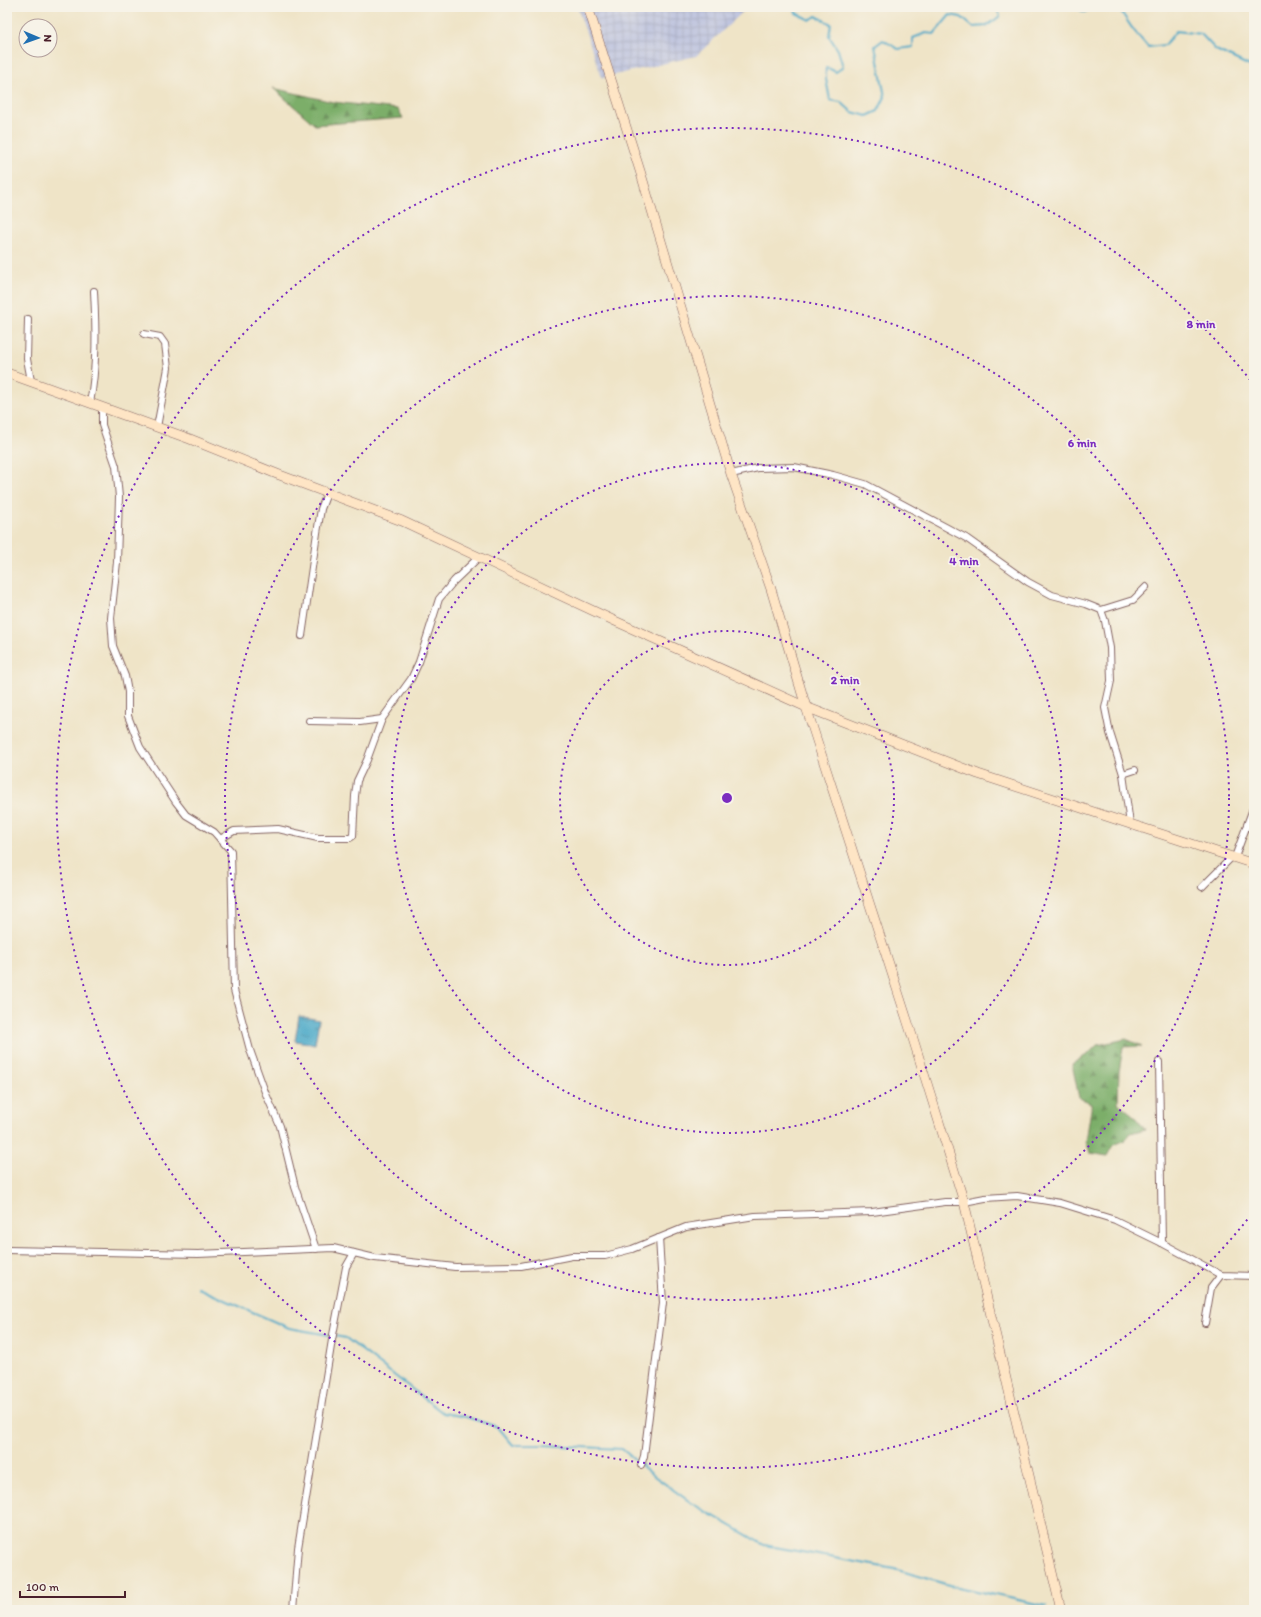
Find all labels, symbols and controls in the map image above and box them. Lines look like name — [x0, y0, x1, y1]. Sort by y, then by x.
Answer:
north arrow — [18, 18, 58, 58]
text: N — [41, 34, 54, 42]
text: 8 min — [1187, 317, 1216, 331]
text: 6 min — [1068, 436, 1097, 450]
text: 4 min — [949, 554, 979, 568]
text: 2 min — [831, 673, 860, 687]
centre of rings — [720, 791, 734, 805]
scale bar — [20, 1573, 125, 1599]
text: 100 m — [26, 1580, 59, 1594]

